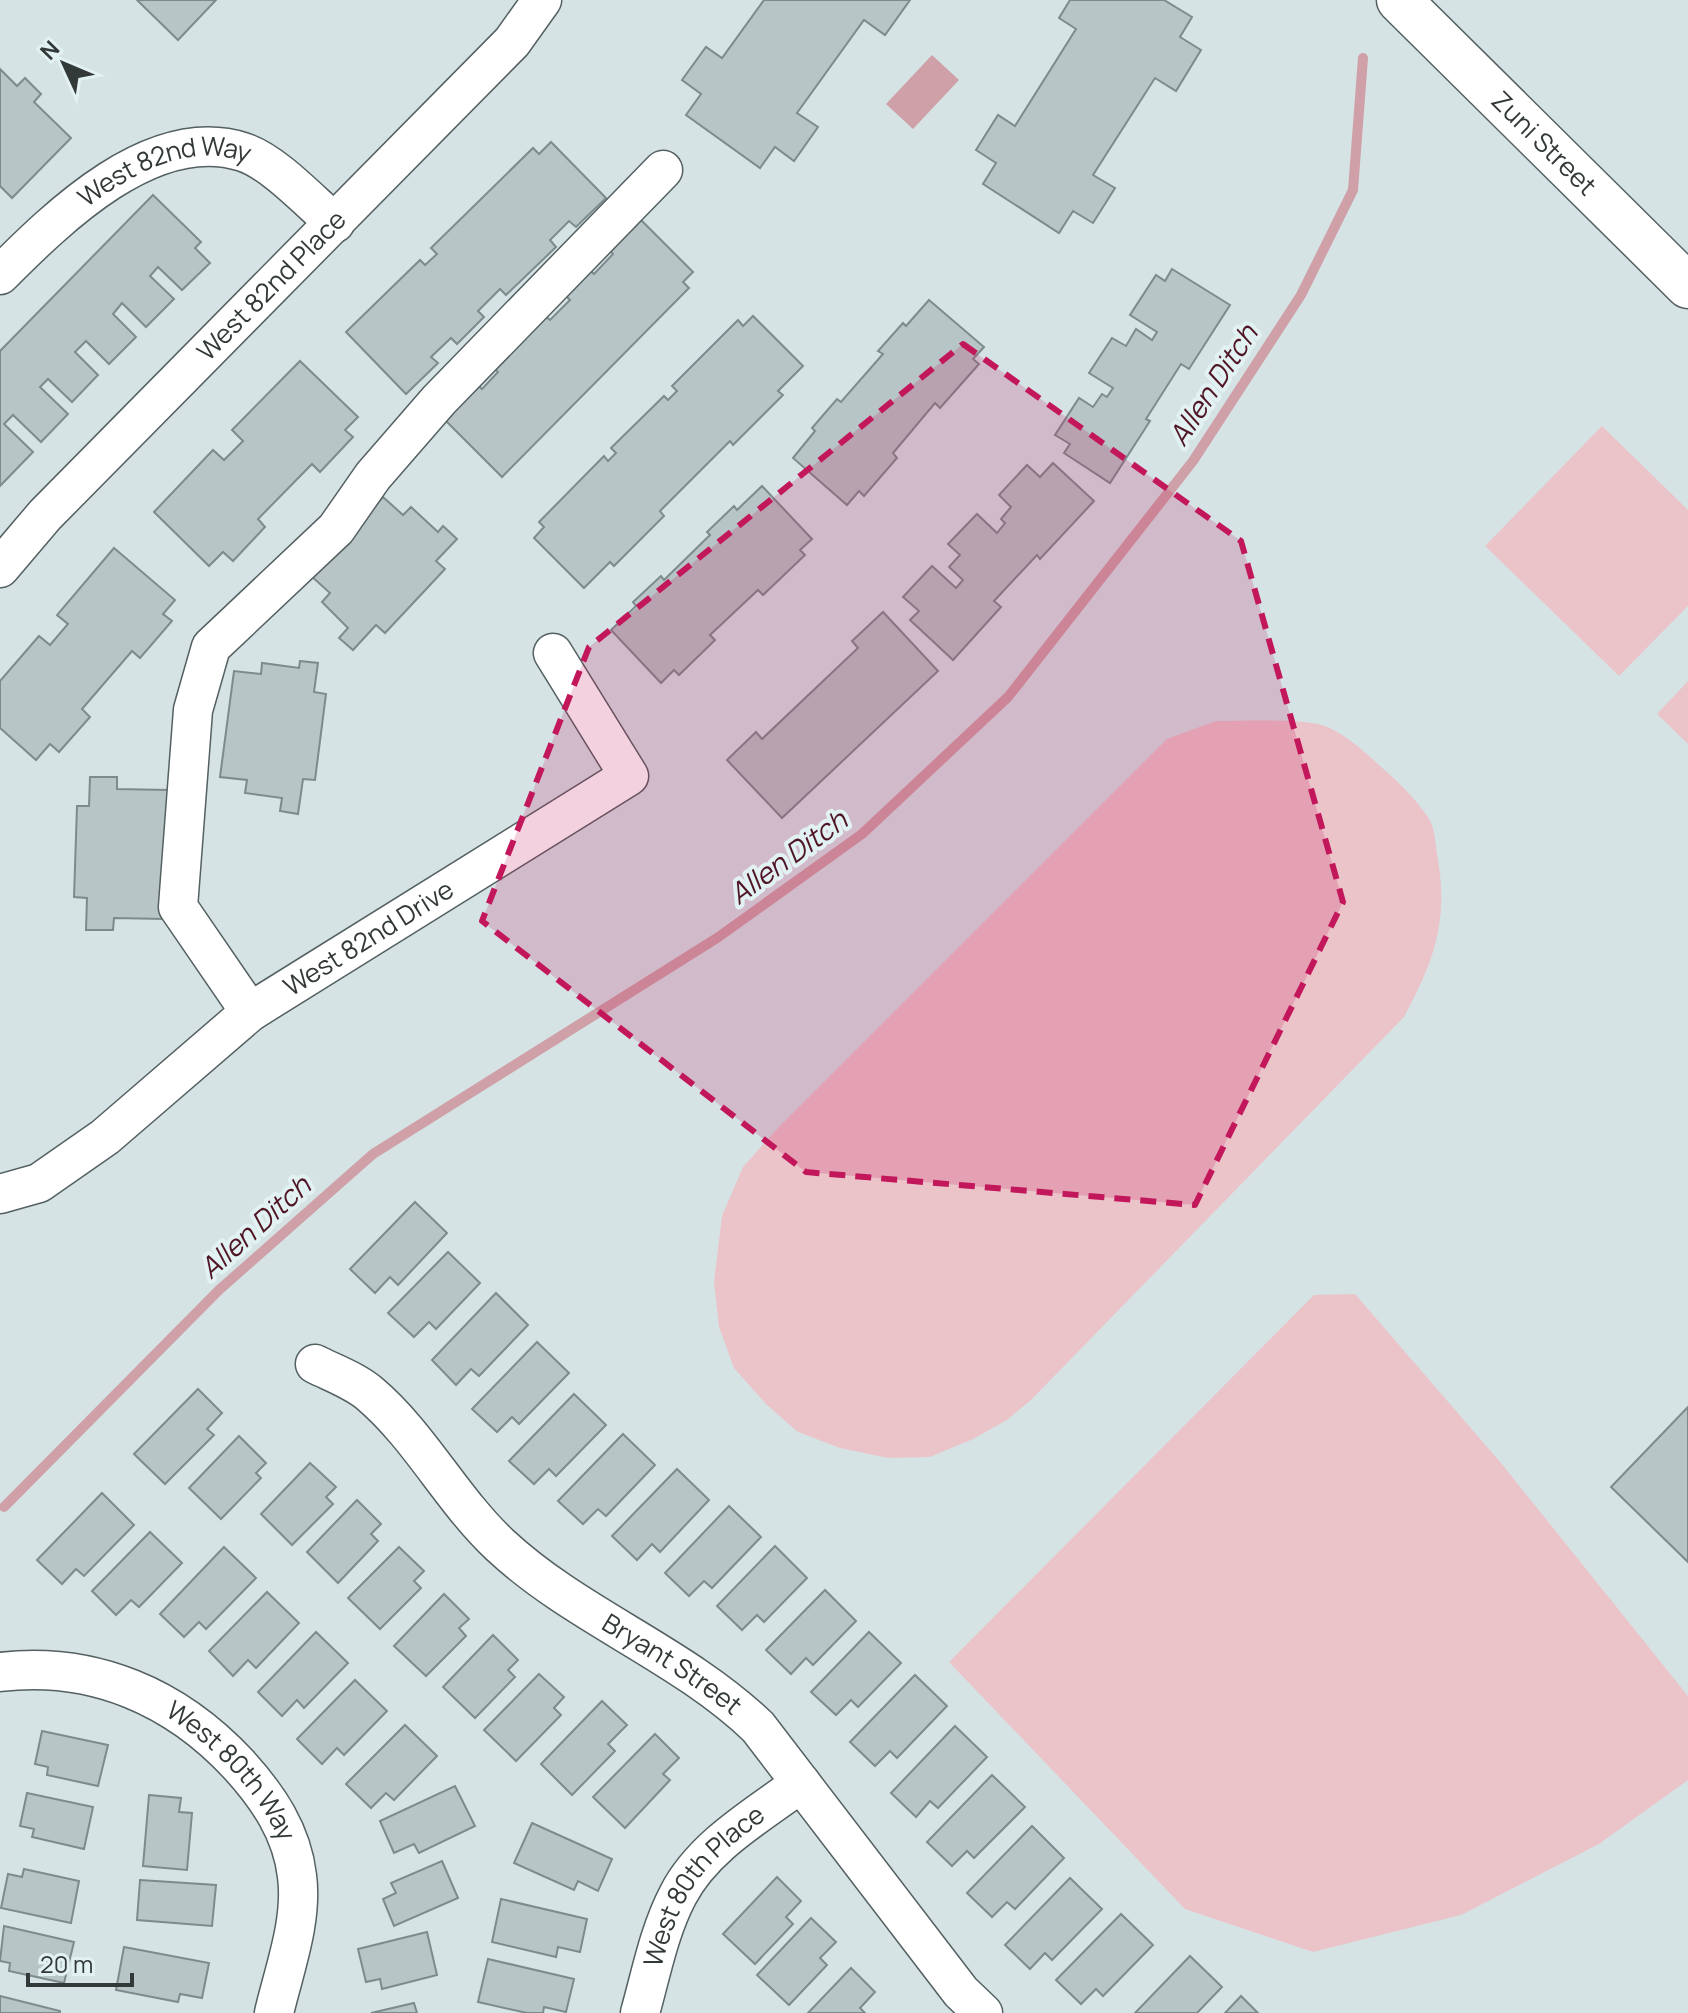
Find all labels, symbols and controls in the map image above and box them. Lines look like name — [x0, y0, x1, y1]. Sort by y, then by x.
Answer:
north arrow — [24, 24, 104, 104]
text: N — [33, 34, 66, 66]
street label: Zuni Street — [1484, 83, 1605, 203]
street label: West 82nd Way — [70, 127, 257, 214]
street label: West 82nd Place — [188, 202, 353, 368]
water label: Allen Ditch — [1159, 315, 1266, 452]
water label: Allen Ditch — [721, 800, 855, 912]
street label: West 82nd Drive — [276, 871, 460, 1004]
water label: Allen Ditch — [191, 1165, 319, 1286]
street label: Bryant Street — [596, 1604, 750, 1722]
street label: West 80th Way — [160, 1692, 306, 1846]
street label: West 80th Place — [634, 1796, 771, 1971]
scale bar — [28, 1937, 132, 1987]
text: 20 m — [40, 1947, 93, 1980]

